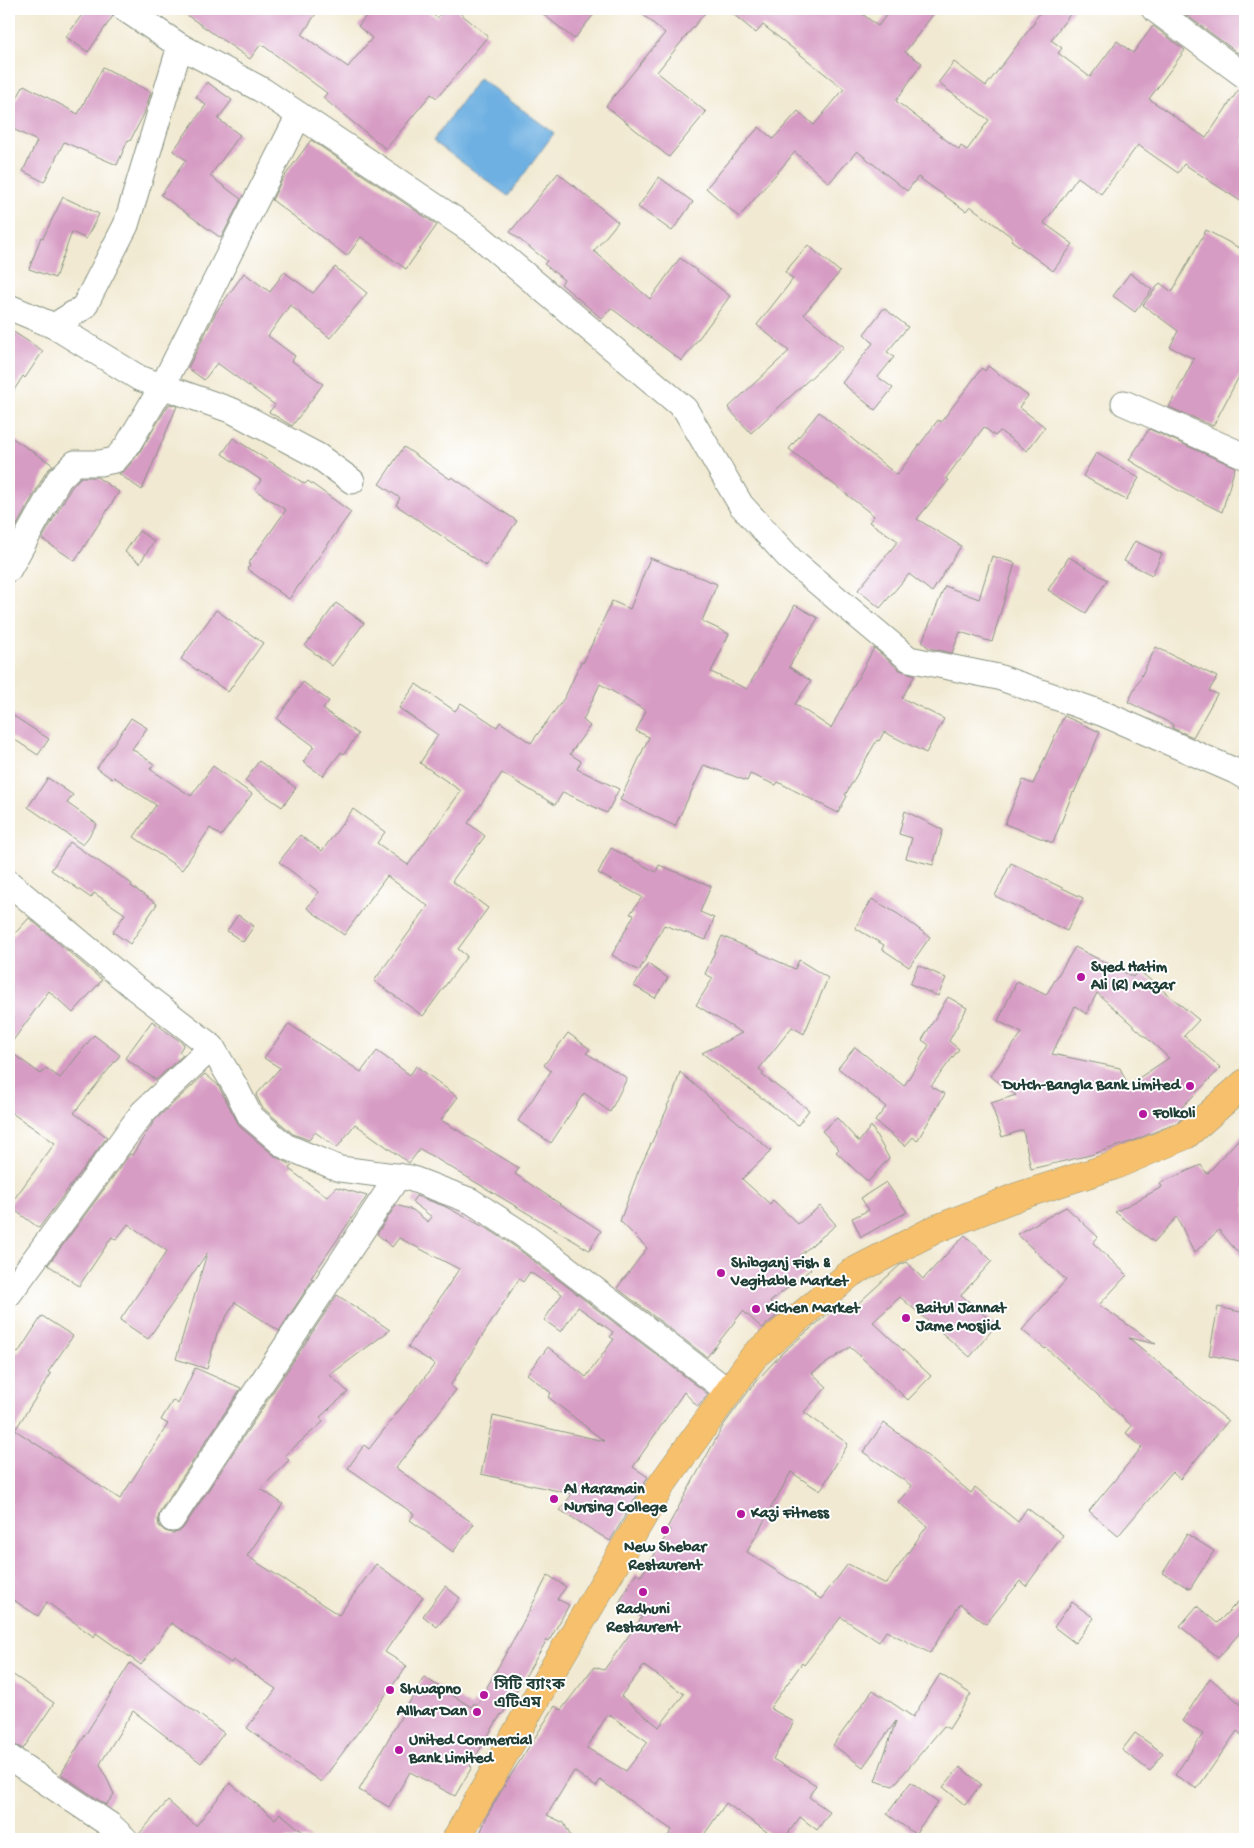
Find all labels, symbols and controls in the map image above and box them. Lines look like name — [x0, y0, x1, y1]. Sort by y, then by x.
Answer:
place label: Syed Hatim Ali (R) Mazar — [1090, 959, 1176, 996]
marker: Syed Hatim Ali (R) Mazar — [1075, 971, 1087, 983]
place label: Dutch-Bangla Bank Limited — [1001, 1077, 1182, 1096]
marker: Dutch-Bangla Bank Limited — [1184, 1080, 1196, 1092]
place label: Folkoli — [1152, 1105, 1196, 1124]
marker: Folkoli — [1137, 1108, 1149, 1120]
place label: Shibganj Fish & Vegitable Market — [730, 1255, 849, 1292]
marker: Shibganj Fish & Vegitable Market — [715, 1267, 727, 1279]
place label: Kichen Market — [765, 1300, 861, 1319]
place label: Baitul Jannat Jame Mosjid — [915, 1300, 1007, 1337]
marker: Kichen Market — [750, 1303, 762, 1315]
marker: Baitul Jannat Jame Mosjid — [900, 1312, 912, 1324]
place label: Al Haramain Nursing College — [563, 1481, 668, 1518]
marker: Al Haramain Nursing College — [548, 1493, 560, 1505]
place label: Kazi Fitness — [750, 1505, 830, 1524]
marker: Kazi Fitness — [735, 1508, 747, 1520]
marker: New Shebar Restaurent — [659, 1524, 671, 1536]
place label: New Shebar Restaurent — [624, 1539, 708, 1576]
marker: Radhuni Restaurent — [637, 1586, 649, 1598]
place label: Radhuni Restaurent — [605, 1601, 681, 1638]
place label: সিটি ব্যাংক এটিএম — [493, 1674, 566, 1714]
place label: Shwapno — [400, 1681, 462, 1700]
marker: Shwapno — [384, 1684, 396, 1696]
marker: সিটি ব্যাংক এটিএম — [478, 1689, 490, 1701]
place label: Allhar Dan — [396, 1703, 467, 1722]
marker: Allhar Dan — [471, 1706, 483, 1718]
place label: United Commercial Bank Limited — [408, 1732, 533, 1769]
marker: United Commercial Bank Limited — [393, 1744, 405, 1756]

